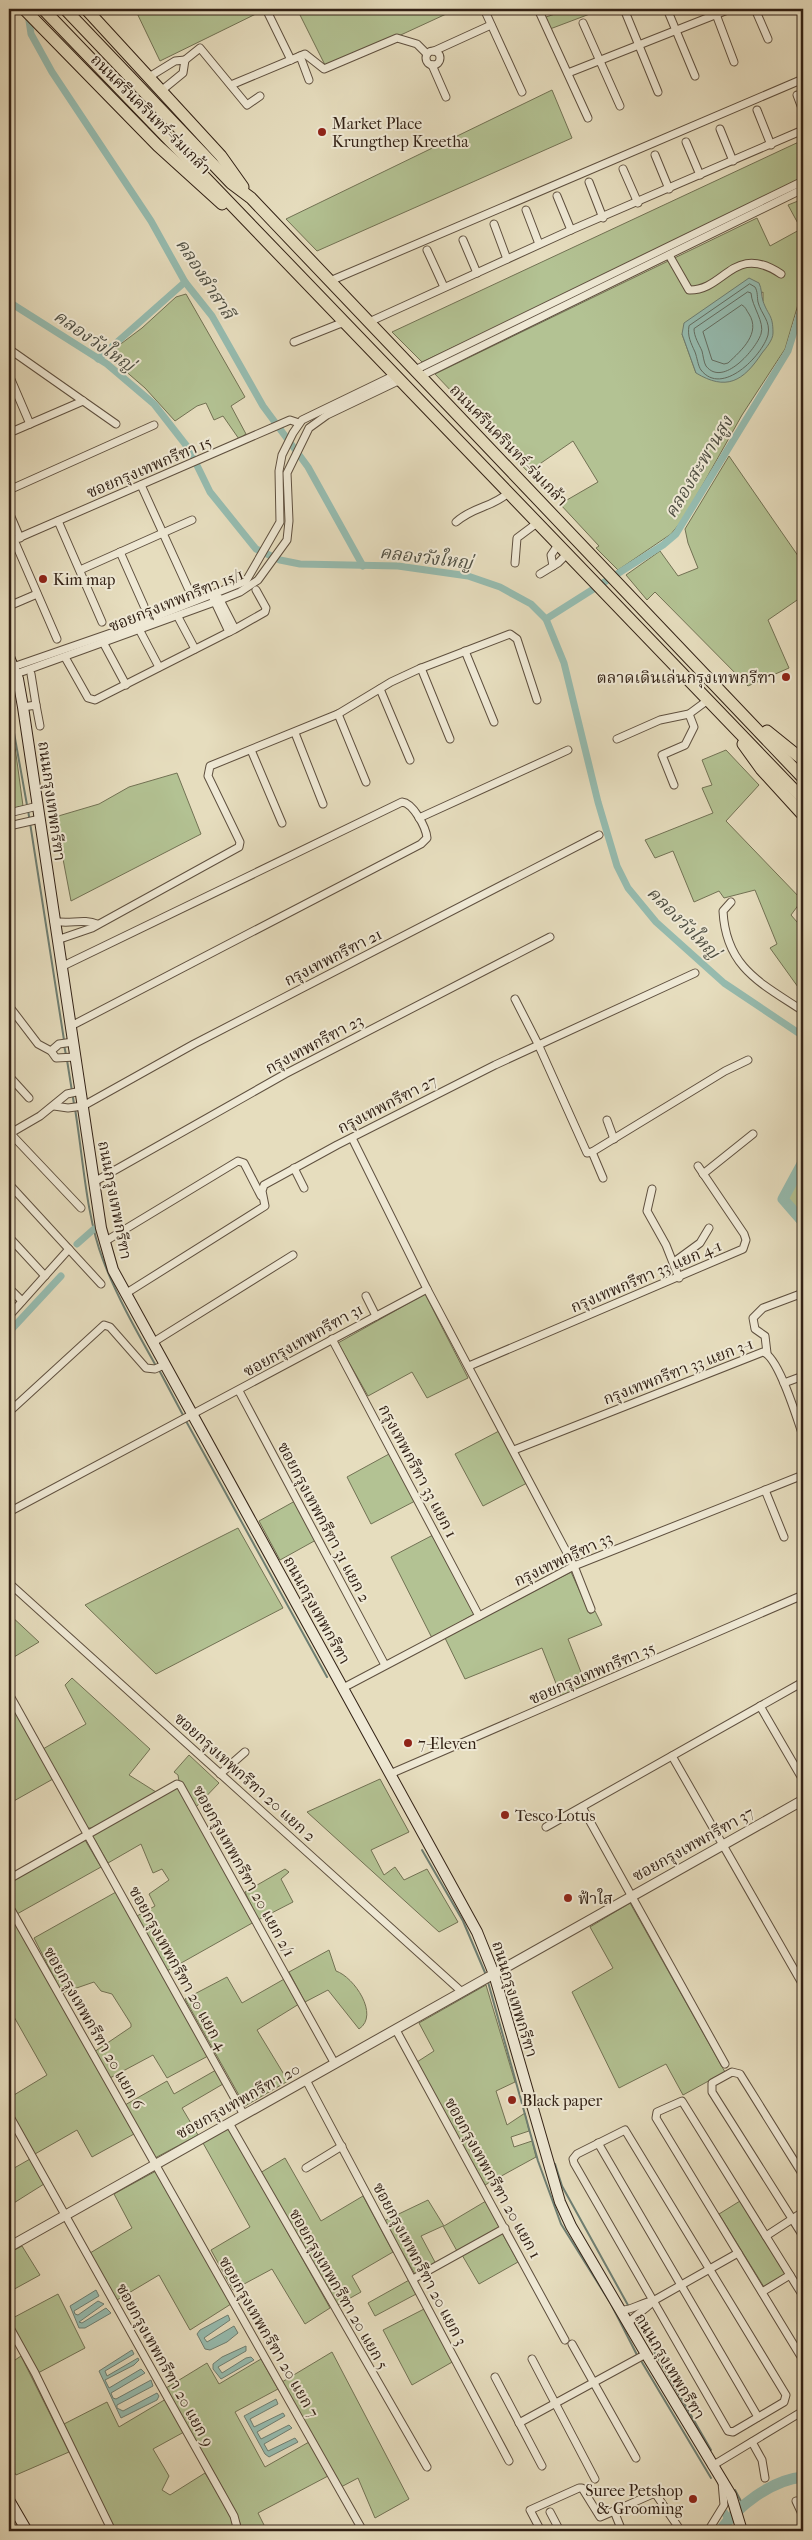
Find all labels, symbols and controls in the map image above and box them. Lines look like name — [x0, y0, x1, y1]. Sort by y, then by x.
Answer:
street label: ถนนศรีนครินทร์-ร่มเกล้า — [87, 50, 215, 178]
place label: Market Place Krungthep Kreetha — [332, 114, 469, 151]
marker: Market Place Krungthep Kreetha — [316, 126, 328, 138]
water label: คลองลำสาลี — [171, 235, 240, 325]
water label: คลองวังใหญ่ — [50, 303, 142, 378]
street label: ถนนศรีนครินทร์-ร่มเกล้า — [446, 380, 572, 510]
water label: คลองสะพานสูง — [660, 411, 739, 522]
street label: ซอยกรุงเทพกรีฑา 15 — [84, 432, 215, 504]
water label: คลองวังใหญ่ — [378, 539, 477, 574]
street label: ซอยกรุงเทพกรีฑา 15/1 — [106, 564, 247, 638]
place label: Kim map — [53, 570, 116, 589]
marker: Kim map — [37, 573, 49, 585]
place label: ตลาดเดินเล่นกรุงเทพกรีฑา — [597, 668, 776, 689]
marker: ตลาดเดินเล่นกรุงเทพกรีฑา — [780, 671, 792, 683]
street label: ถนนกรุงเทพกรีฑา — [32, 740, 70, 862]
water label: คลองวังใหญ่ — [643, 880, 728, 966]
street label: กรุงเทพกรีฑา 21 — [281, 924, 386, 992]
street label: กรุงเทพกรีฑา 23 — [262, 1010, 367, 1079]
street label: กรุงเทพกรีฑา 27 — [334, 1071, 441, 1139]
street label: ถนนกรุงเทพกรีฑา — [92, 1139, 136, 1261]
street label: กรุงเทพกรีฑา 33 แยก 4-1 — [568, 1236, 725, 1318]
street label: ซอยกรุงเทพกรีฑา 31 — [240, 1299, 367, 1383]
street label: กรุงเทพกรีฑา 33 แยก 3-1 — [600, 1334, 756, 1410]
street label: กรุงเทพกรีฑา 33 แยก 1 — [373, 1401, 461, 1542]
street label: ซอยกรุงเทพกรีฑา 31 แยก 2 — [272, 1439, 374, 1606]
street label: กรุงเทพกรีฑา 33 — [511, 1528, 616, 1592]
street label: ถนนกรุงเทพกรีฑา — [278, 1553, 355, 1668]
street label: ซอยกรุงเทพกรีฑา 35 — [526, 1638, 659, 1710]
street label: ซอยกรุงเทพกรีฑา 20 แยก 2 — [169, 1709, 320, 1847]
place label: 7-Eleven — [418, 1734, 477, 1753]
marker: 7-Eleven — [402, 1737, 414, 1749]
street label: ซอยกรุงเทพกรีฑา 20 แยก 2/1 — [187, 1782, 299, 1961]
street label: ซอยกรุงเทพกรีฑา 37 — [629, 1803, 758, 1887]
place label: Tesco Lotus — [515, 1806, 595, 1825]
marker: Tesco Lotus — [499, 1809, 511, 1821]
street label: ซอยกรุงเทพกรีฑา 20 แยก 4 — [123, 1883, 231, 2055]
place label: ฟ้าใส — [578, 1888, 613, 1908]
marker: ฟ้าใส — [562, 1892, 574, 1904]
street label: ถนนกรุงเทพกรีฑา — [486, 1939, 542, 2060]
street label: ซอยกรุงเทพกรีฑา 20 แยก 6 — [38, 1944, 148, 2114]
street label: ซอยกรุงเทพกรีฑา 20 — [173, 2059, 304, 2145]
place label: Black paper — [522, 2091, 603, 2110]
street label: ซอยกรุงเทพกรีฑา 20 แยก 1 — [439, 2094, 545, 2263]
marker: Black paper — [506, 2094, 518, 2106]
street label: ซอยกรุงเทพกรีฑา 20 แยก 3 — [367, 2179, 471, 2350]
street label: ซอยกรุงเทพกรีฑา 20 แยก 5 — [283, 2205, 393, 2374]
street label: ซอยกรุงเทพกรีฑา 20 แยก 7 — [213, 2253, 323, 2422]
street label: ซอยกรุงเทพกรีฑา 20 แยก 9 — [110, 2280, 218, 2451]
street label: ถนนกรุงเทพกรีฑา — [629, 2309, 709, 2424]
place label: Suree Petshop & Grooming — [585, 2481, 683, 2518]
marker: Suree Petshop & Grooming — [687, 2493, 699, 2505]

